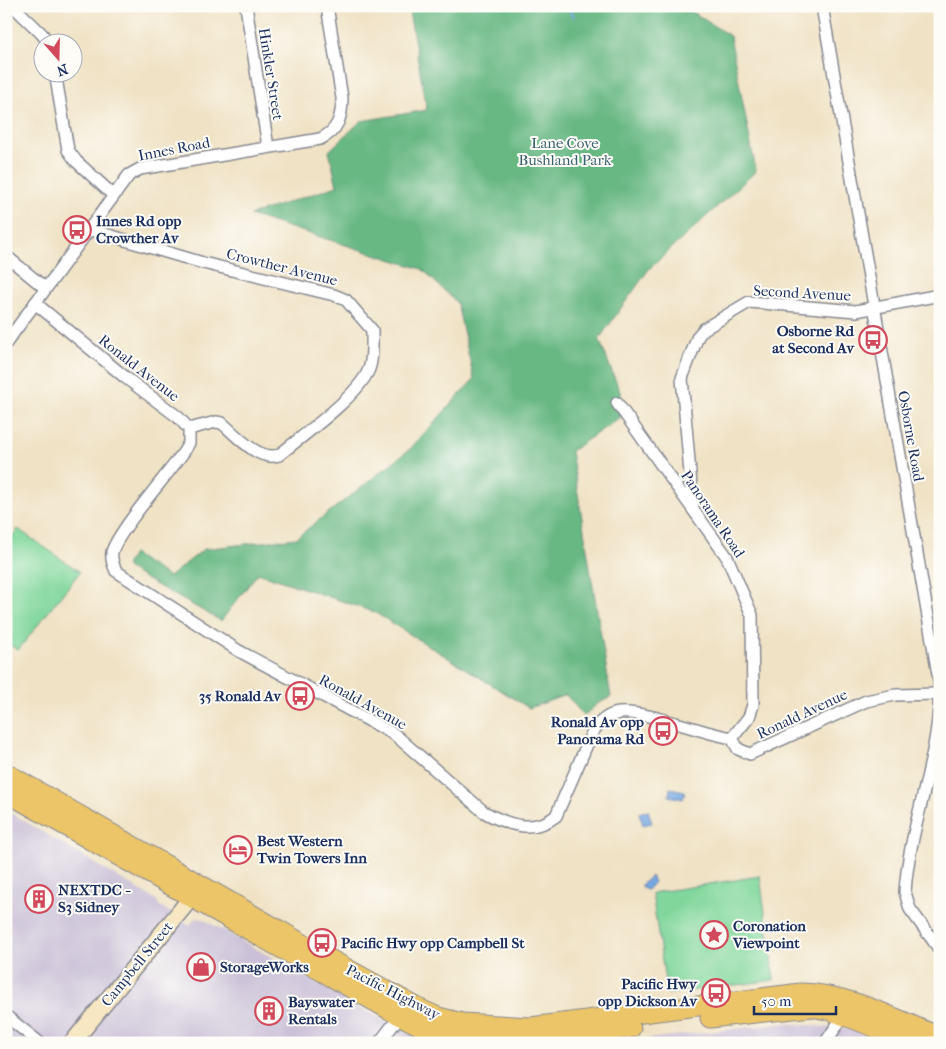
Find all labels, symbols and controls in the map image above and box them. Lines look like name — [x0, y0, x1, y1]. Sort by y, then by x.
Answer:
street label: Hinkler Street — [255, 26, 287, 122]
north arrow — [32, 32, 82, 82]
text: N — [54, 60, 70, 80]
street label: Innes Road — [137, 133, 212, 165]
park label: Lane Cove Bushland Park — [518, 134, 612, 169]
place label: Innes Rd opp Crowther Av — [96, 212, 181, 247]
bus stop icon: Innes Rd opp Crowther Av — [62, 215, 92, 245]
street label: Crowther Avenue — [225, 244, 340, 290]
street label: Second Avenue — [753, 281, 852, 305]
place label: Osborne Rd at Second Av — [772, 322, 855, 357]
bus stop icon: Osborne Rd at Second Av — [858, 325, 888, 355]
street label: Ronald Avenue — [95, 331, 183, 406]
street label: Osborne Road — [894, 389, 928, 484]
street label: Panorama Road — [677, 467, 749, 562]
street label: Ronald Avenue — [316, 670, 411, 734]
bus stop icon: 35 Ronald Av — [285, 681, 315, 711]
street label: Ronald Avenue — [754, 685, 851, 743]
place label: 35 Ronald Av — [199, 687, 282, 705]
place label: Ronald Av opp Panorama Rd — [551, 713, 645, 748]
bus stop icon: Ronald Av opp Panorama Rd — [648, 716, 678, 746]
place label: Best Western Twin Towers Inn — [256, 832, 367, 867]
hotel icon: Best Western Twin Towers Inn — [223, 835, 253, 865]
place label: NEXTDC - S3 Sidney — [58, 881, 131, 916]
building icon: NEXTDC - S3 Sidney — [24, 884, 54, 914]
street label: Campbell Street — [97, 917, 177, 1010]
place label: Coronation Viewpoint — [732, 917, 806, 952]
place icon: Coronation Viewpoint — [699, 920, 729, 950]
bus stop icon: Pacific Hwy opp Campbell St — [307, 928, 337, 958]
place label: Pacific Hwy opp Campbell St — [341, 934, 525, 952]
shop icon: StorageWorks — [186, 952, 216, 982]
place label: StorageWorks — [220, 958, 309, 976]
street label: Pacific Highway — [343, 961, 444, 1024]
place label: Pacific Hwy opp Dickson Av — [598, 975, 698, 1010]
bus stop icon: Pacific Hwy opp Dickson Av — [701, 978, 731, 1008]
scale bar — [754, 984, 836, 1016]
text: 50 m — [761, 992, 792, 1010]
place label: Bayswater Rentals — [288, 993, 356, 1028]
building icon: Bayswater Rentals — [254, 996, 284, 1026]

